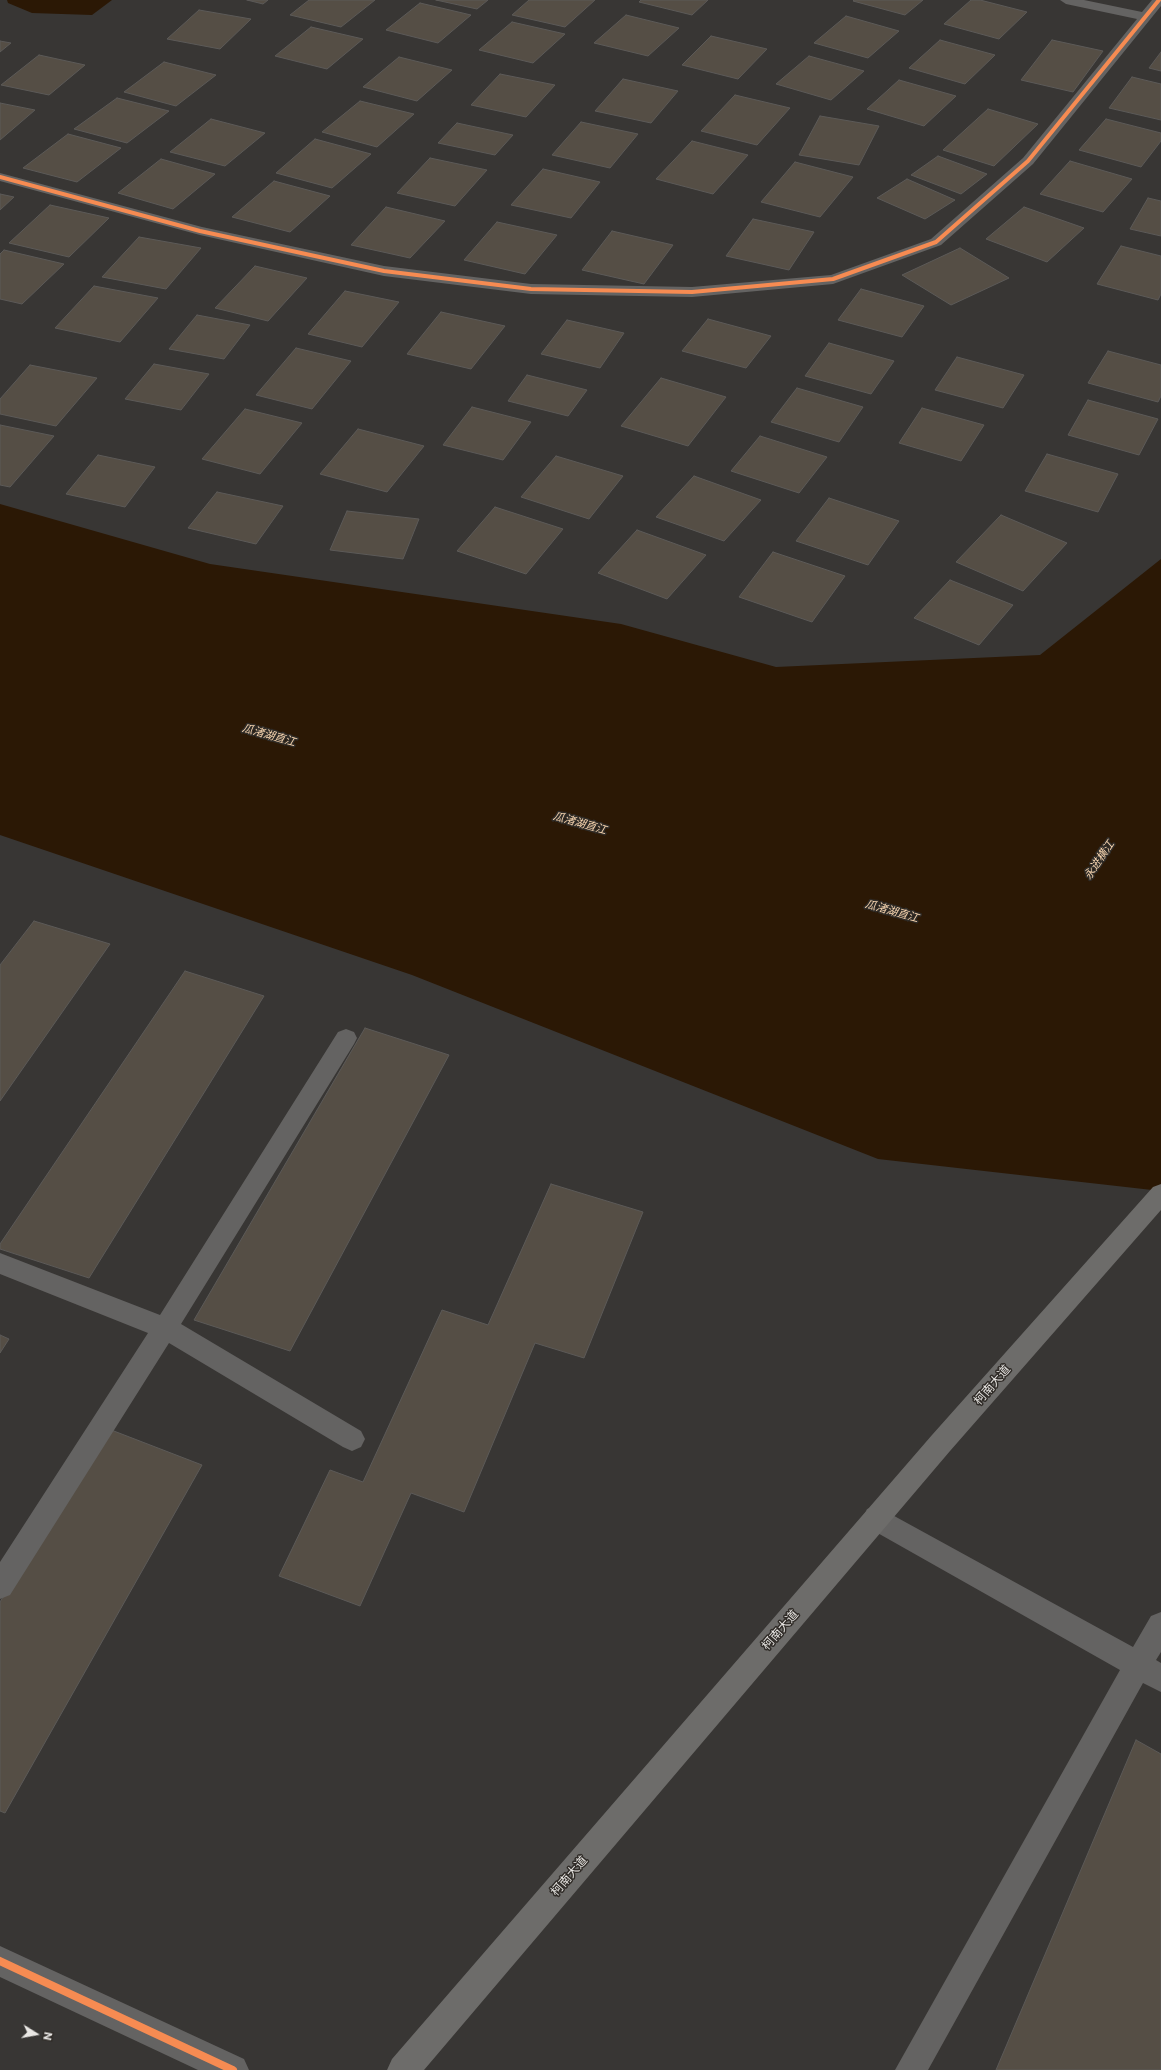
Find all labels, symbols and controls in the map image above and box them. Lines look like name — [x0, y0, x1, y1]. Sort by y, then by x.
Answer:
water label: 瓜渚湖直江 — [241, 721, 297, 749]
water label: 瓜渚湖直江 — [552, 809, 608, 837]
water label: 永进横江 — [1081, 838, 1117, 882]
water label: 瓜渚湖直江 — [864, 897, 920, 925]
street label: 柯南大道 — [971, 1362, 1013, 1408]
street label: 柯南大道 — [759, 1607, 801, 1653]
street label: 柯南大道 — [548, 1853, 590, 1899]
north arrow — [16, 2014, 56, 2054]
text: N — [41, 2031, 55, 2042]

